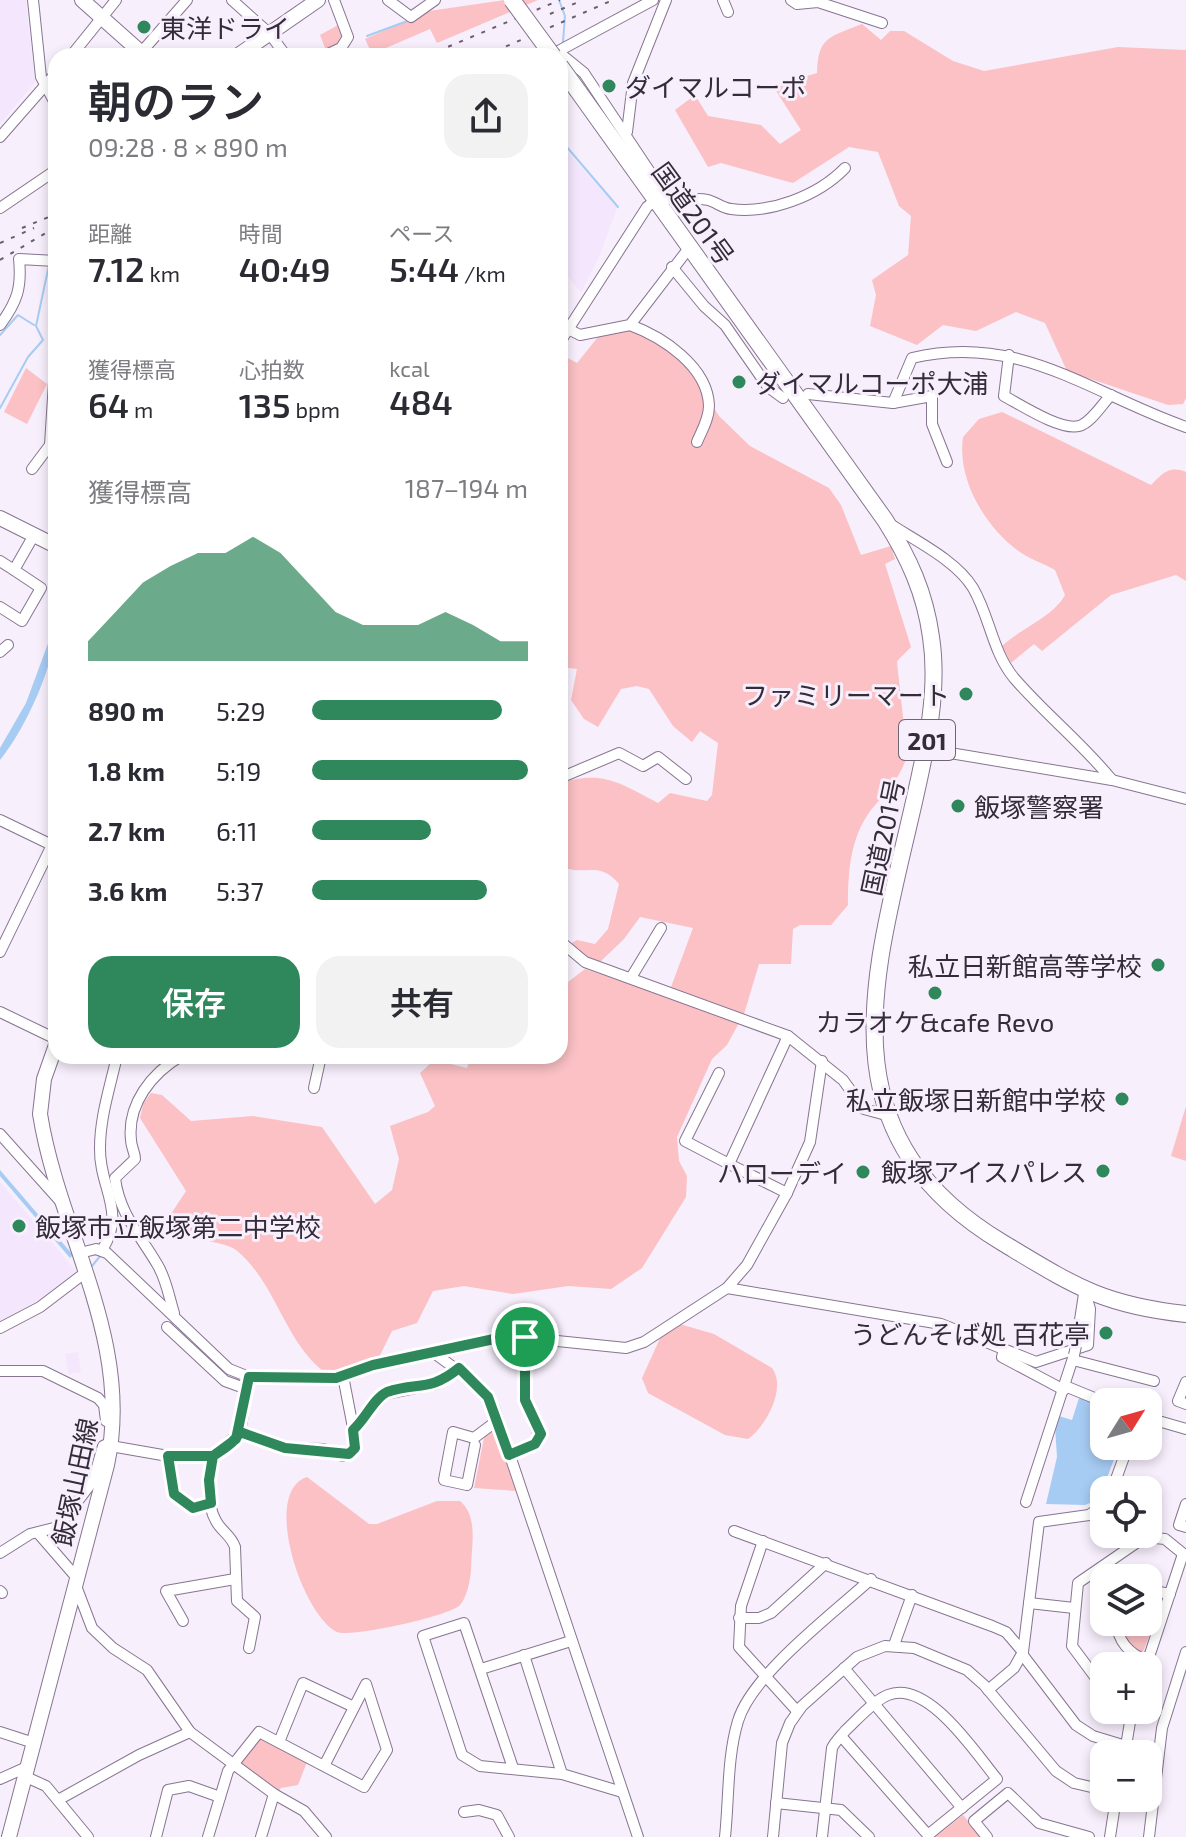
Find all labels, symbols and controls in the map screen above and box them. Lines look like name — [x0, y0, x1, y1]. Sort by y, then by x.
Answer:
place label: 東洋ドライ — [160, 12, 290, 43]
marker: 東洋ドライ — [135, 18, 153, 36]
place label: ダイマルコーポ — [625, 71, 806, 102]
text: 朝のラン — [88, 74, 264, 127]
button: share — [444, 74, 528, 158]
marker: ダイマルコーポ — [600, 77, 618, 95]
text: 09:28 · 8 × 890 m — [88, 131, 288, 162]
street label: 国道201号 — [647, 156, 741, 270]
text: 距離 — [88, 220, 132, 246]
text: 時間 — [239, 220, 283, 246]
text: ペース — [389, 220, 454, 246]
text: 7.12 — [88, 248, 145, 289]
text: 40:49 — [239, 248, 331, 289]
text: 5:44 — [389, 248, 459, 289]
text: km — [145, 260, 180, 286]
text: /km — [459, 260, 506, 286]
text: kcal — [389, 355, 430, 381]
text: 獲得標高 — [88, 356, 176, 382]
text: 心拍数 — [239, 356, 305, 382]
place label: ダイマルコーポ大浦 — [755, 367, 988, 398]
marker: ダイマルコーポ大浦 — [730, 373, 748, 391]
text: 484 — [389, 381, 453, 422]
text: 64 — [88, 384, 129, 425]
text: 135 — [239, 384, 291, 425]
text: m — [129, 396, 153, 422]
text: bpm — [291, 396, 340, 422]
text: 187–194 m — [405, 472, 528, 503]
text: 獲得標高 — [88, 476, 192, 507]
place label: ファミリーマート — [742, 679, 950, 710]
marker: ファミリーマート — [957, 685, 975, 703]
text: 890 m — [88, 695, 164, 726]
text: 5:29 — [216, 695, 266, 726]
road number: 201 — [899, 720, 955, 760]
text: 1.8 km — [88, 755, 165, 786]
text: 5:19 — [216, 755, 261, 786]
street label: 国道201号 — [855, 776, 909, 898]
place label: 飯塚警察署 — [974, 791, 1104, 822]
marker: 飯塚警察署 — [949, 797, 967, 815]
text: 2.7 km — [88, 815, 165, 846]
text: 6:11 — [216, 815, 258, 846]
text: 3.6 km — [88, 875, 167, 906]
text: 5:37 — [216, 875, 264, 906]
place label: 私立日新館高等学校 — [908, 950, 1142, 981]
button: 保存 — [88, 956, 300, 1048]
button: 共有 — [316, 956, 528, 1048]
marker: 私立日新館高等学校 — [1149, 956, 1167, 974]
marker: カラオケ&cafe Revo — [926, 984, 944, 1002]
place label: カラオケ&cafe Revo — [816, 1006, 1054, 1037]
place label: 私立飯塚日新館中学校 — [846, 1084, 1106, 1115]
marker: 私立飯塚日新館中学校 — [1113, 1090, 1131, 1108]
place label: 飯塚アイスパレス — [881, 1156, 1087, 1187]
place label: ハローデイ — [717, 1157, 847, 1188]
marker: 飯塚アイスパレス — [1094, 1162, 1112, 1180]
marker: ハローデイ — [854, 1163, 872, 1181]
place label: 飯塚市立飯塚第二中学校 — [35, 1211, 321, 1242]
marker: 飯塚市立飯塚第二中学校 — [10, 1217, 28, 1235]
pin — [491, 1303, 559, 1371]
icon: arrive — [503, 1315, 547, 1359]
place label: うどんそば処 百花亭 — [850, 1318, 1090, 1349]
marker: うどんそば処 百花亭 — [1097, 1324, 1115, 1342]
north arrow — [1090, 1388, 1162, 1460]
map controls — [1090, 1388, 1162, 1812]
street label: 飯塚山田線 — [45, 1415, 103, 1549]
button: locate — [1090, 1476, 1162, 1548]
button: layers — [1090, 1564, 1162, 1636]
button: + — [1090, 1652, 1162, 1724]
button: − — [1090, 1740, 1162, 1812]

